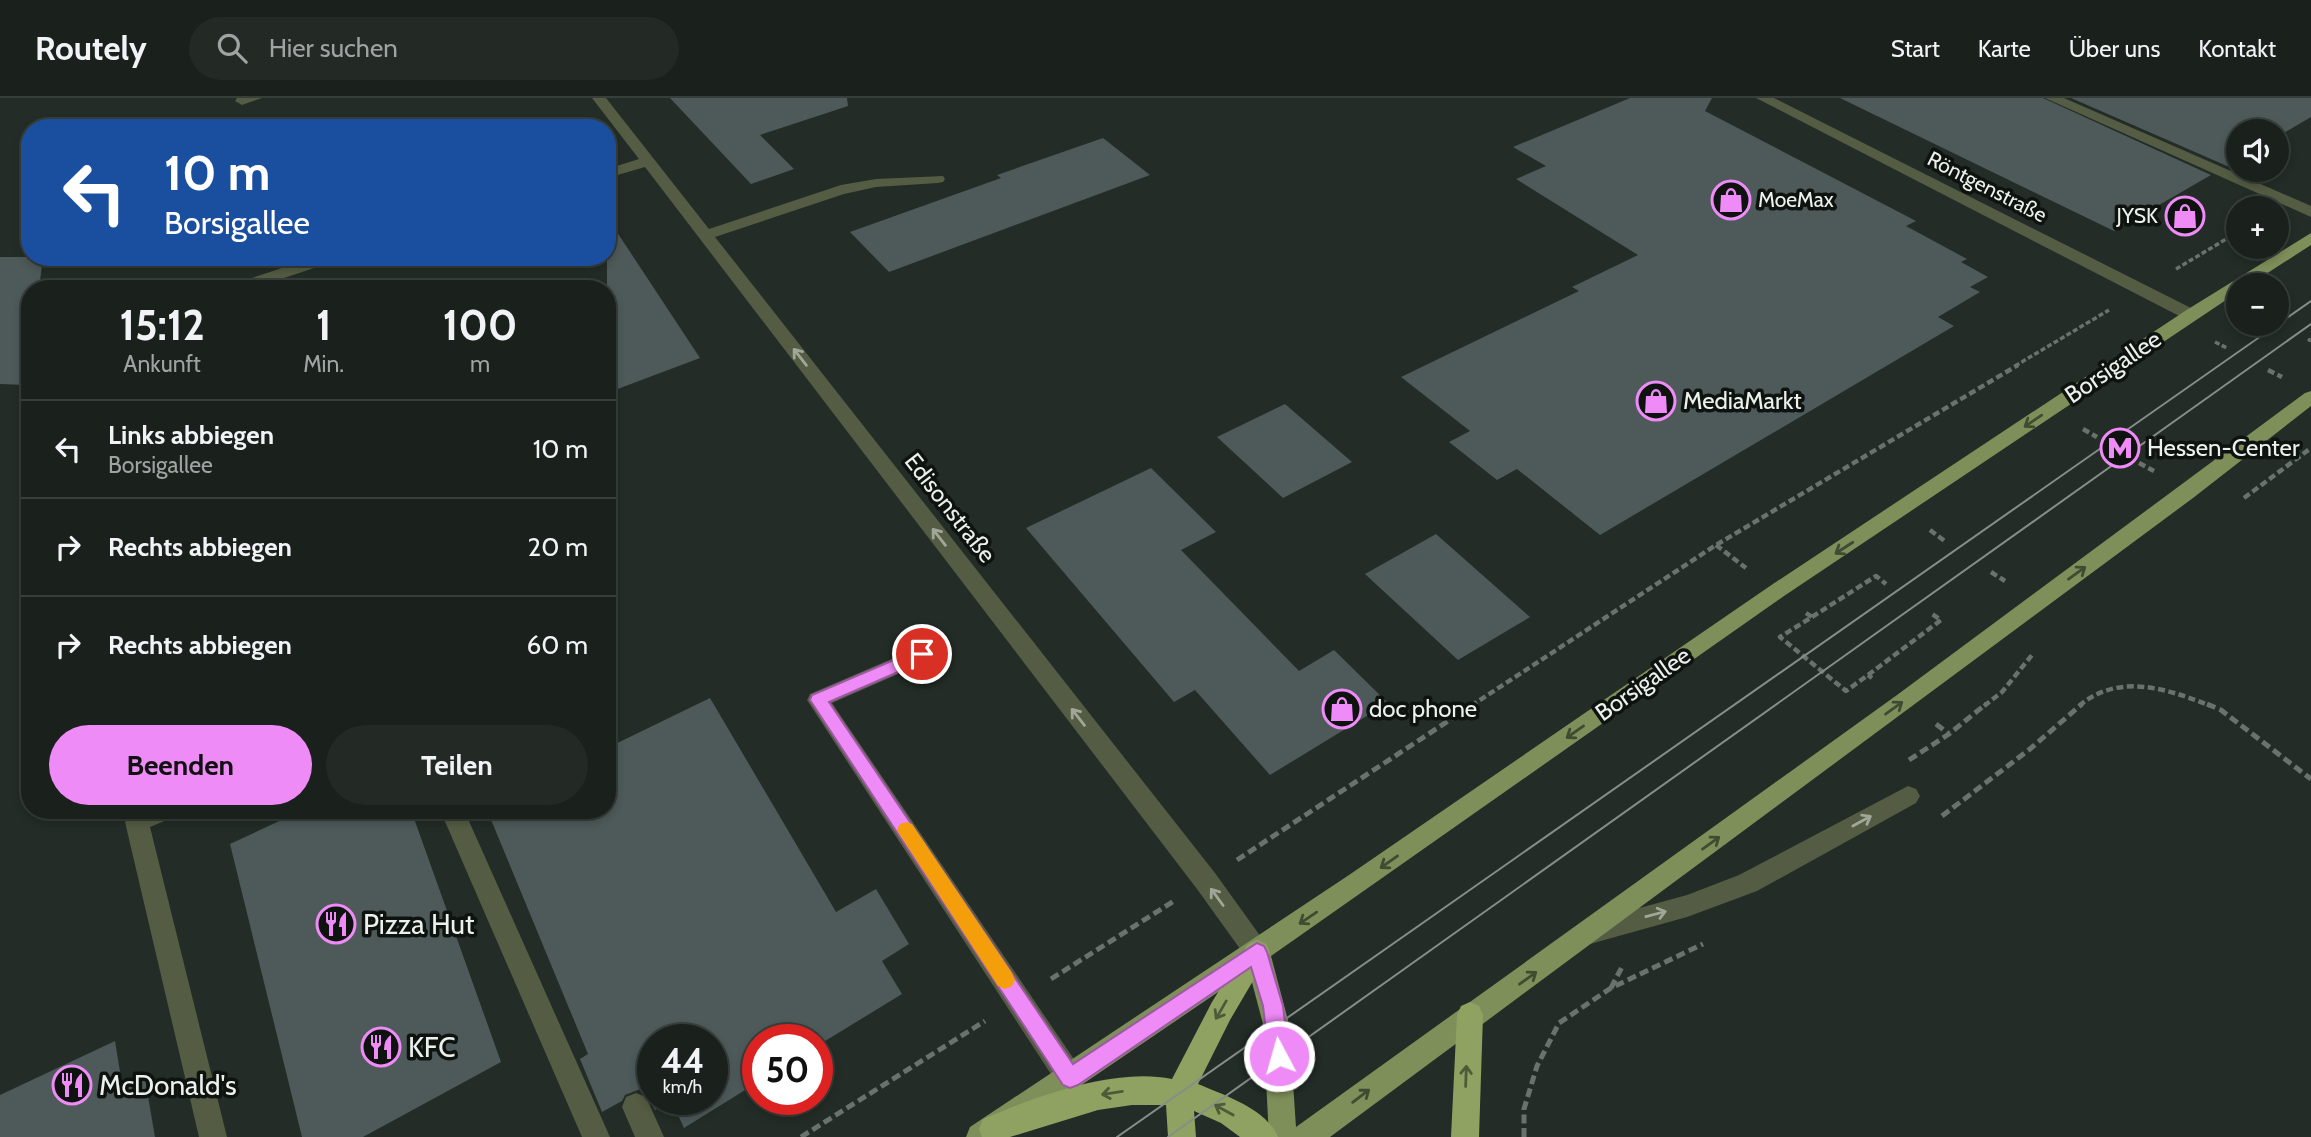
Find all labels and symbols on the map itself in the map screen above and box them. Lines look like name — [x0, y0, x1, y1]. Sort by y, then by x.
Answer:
street label: Röntgenstraße — [1923, 146, 2051, 227]
shop icon: MoeMax — [1710, 179, 1752, 221]
place label: MoeMax — [1758, 187, 1834, 212]
shop icon: JYSK — [2164, 195, 2206, 237]
place label: JYSK — [2116, 203, 2158, 228]
street label: Borsigallee — [2059, 324, 2166, 409]
one-way arrow — [792, 348, 807, 366]
shop icon: MediaMarkt — [1635, 380, 1677, 422]
place label: MediaMarkt — [1683, 386, 1802, 415]
one-way arrow — [2024, 414, 2043, 428]
metro station icon: Hessen-Center — [2099, 427, 2141, 469]
place label: Hessen-Center — [2147, 433, 2300, 462]
street label: Edisonstraße — [899, 447, 1002, 568]
one-way arrow — [931, 528, 946, 547]
one-way arrow — [1835, 541, 1854, 555]
one-way arrow — [2067, 566, 2086, 581]
pin — [892, 624, 952, 684]
street label: Borsigallee — [1590, 640, 1696, 727]
shop icon: doc phone — [1321, 688, 1363, 730]
place label: doc phone — [1369, 694, 1477, 723]
one-way arrow — [1884, 701, 1903, 715]
one-way arrow — [1071, 708, 1086, 726]
one-way arrow — [1566, 725, 1585, 739]
one-way arrow — [1851, 814, 1872, 827]
one-way arrow — [1701, 836, 1720, 850]
one-way arrow — [1380, 855, 1399, 869]
one-way arrow — [1210, 888, 1224, 907]
restaurant icon: Pizza Hut — [315, 903, 357, 945]
place label: Pizza Hut — [363, 907, 474, 941]
one-way arrow — [1645, 907, 1667, 920]
one-way arrow — [1298, 911, 1318, 925]
one-way arrow — [1518, 971, 1537, 985]
one-way arrow — [1214, 1000, 1228, 1020]
position arrow — [1242, 1019, 1316, 1093]
speed limit sign: 50 — [742, 1024, 833, 1115]
restaurant icon: KFC — [360, 1026, 402, 1068]
place label: KFC — [408, 1030, 456, 1064]
restaurant icon: McDonald's — [51, 1064, 93, 1106]
one-way arrow — [1459, 1065, 1472, 1088]
place label: McDonald's — [99, 1068, 237, 1102]
one-way arrow — [1101, 1087, 1123, 1100]
one-way arrow — [1351, 1089, 1370, 1104]
one-way arrow — [1214, 1103, 1235, 1116]

